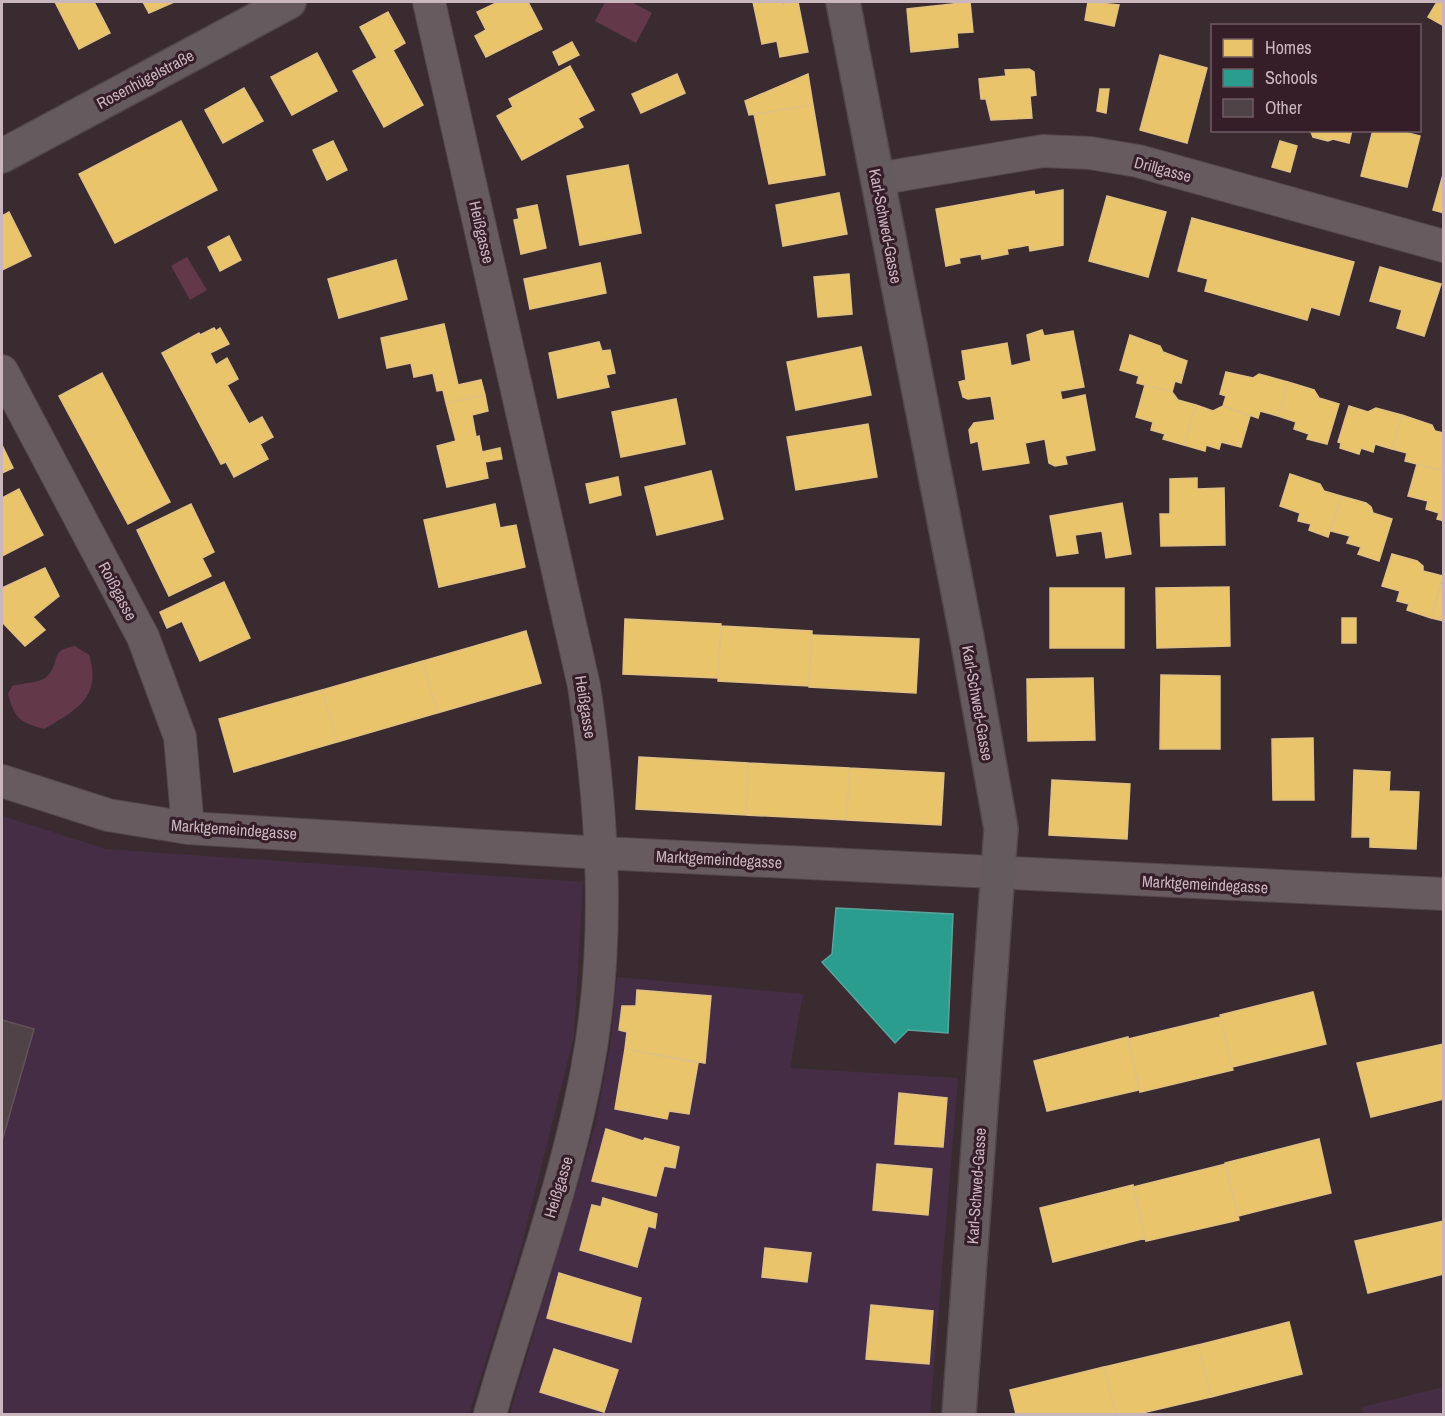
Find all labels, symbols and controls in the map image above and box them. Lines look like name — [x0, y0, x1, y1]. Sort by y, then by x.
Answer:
legend — [1211, 24, 1421, 132]
text: Homes — [1265, 35, 1312, 60]
street label: Rosenhügelstraße — [93, 44, 197, 114]
text: Schools — [1265, 65, 1318, 90]
text: Other — [1265, 95, 1302, 120]
street label: Drillgasse — [1132, 151, 1194, 187]
street label: Karl-Schwed-Gasse — [864, 167, 908, 285]
street label: Heißgasse — [464, 199, 500, 265]
street label: Roißgasse — [93, 558, 143, 624]
street label: Karl-Schwed-Gasse — [957, 644, 999, 762]
street label: Heißgasse — [570, 674, 602, 740]
street label: Marktgemeindegasse — [170, 814, 298, 844]
street label: Marktgemeindegasse — [655, 845, 783, 873]
street label: Marktgemeindegasse — [1141, 870, 1269, 898]
street label: Karl-Schwed-Gasse — [961, 1127, 991, 1245]
street label: Heißgasse — [538, 1153, 578, 1221]

